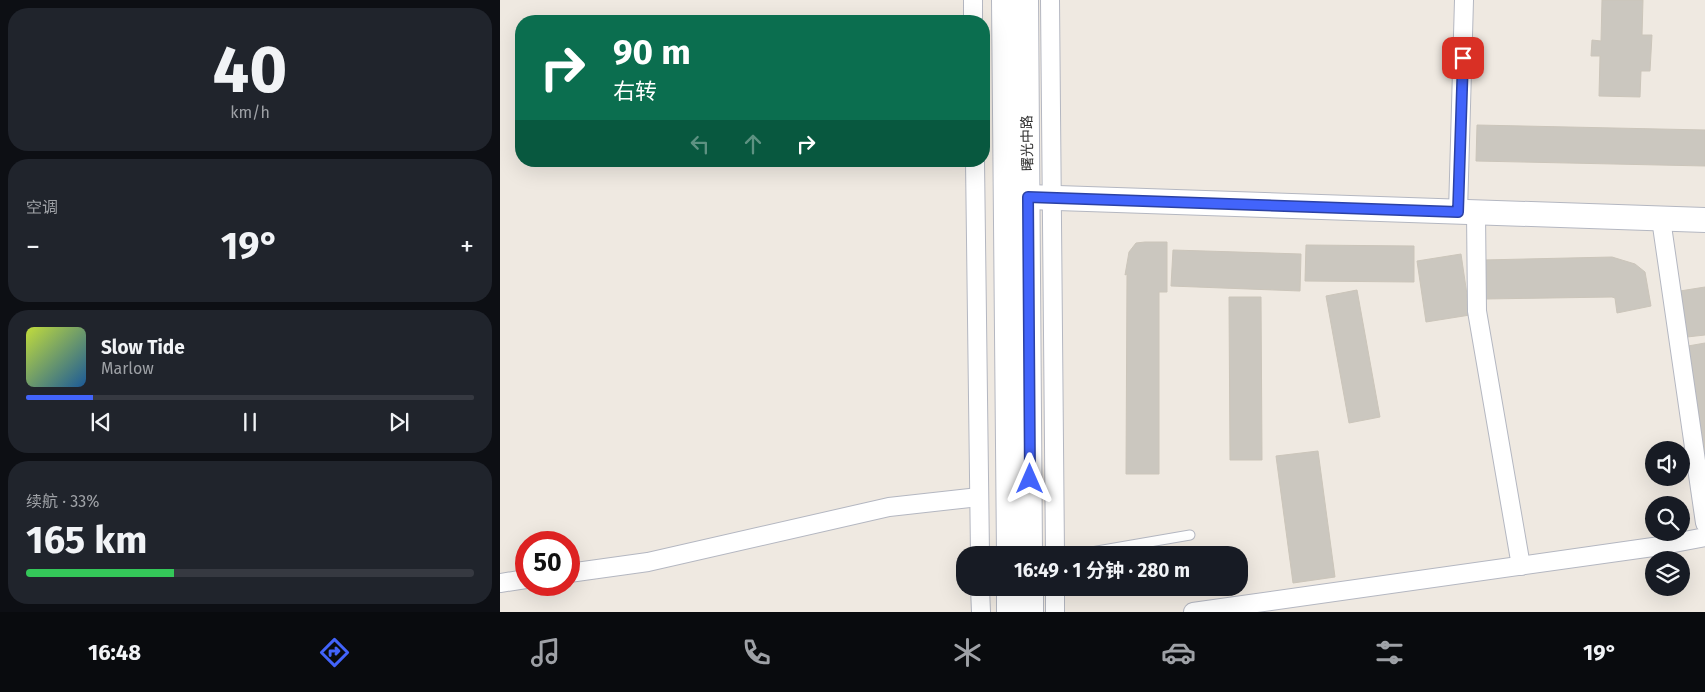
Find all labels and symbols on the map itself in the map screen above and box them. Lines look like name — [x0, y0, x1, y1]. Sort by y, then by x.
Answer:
pin — [1442, 37, 1484, 79]
street label: 曙光中路 — [1019, 115, 1036, 171]
position arrow — [1003, 452, 1055, 504]
speed limit sign: 50 — [515, 531, 580, 596]

